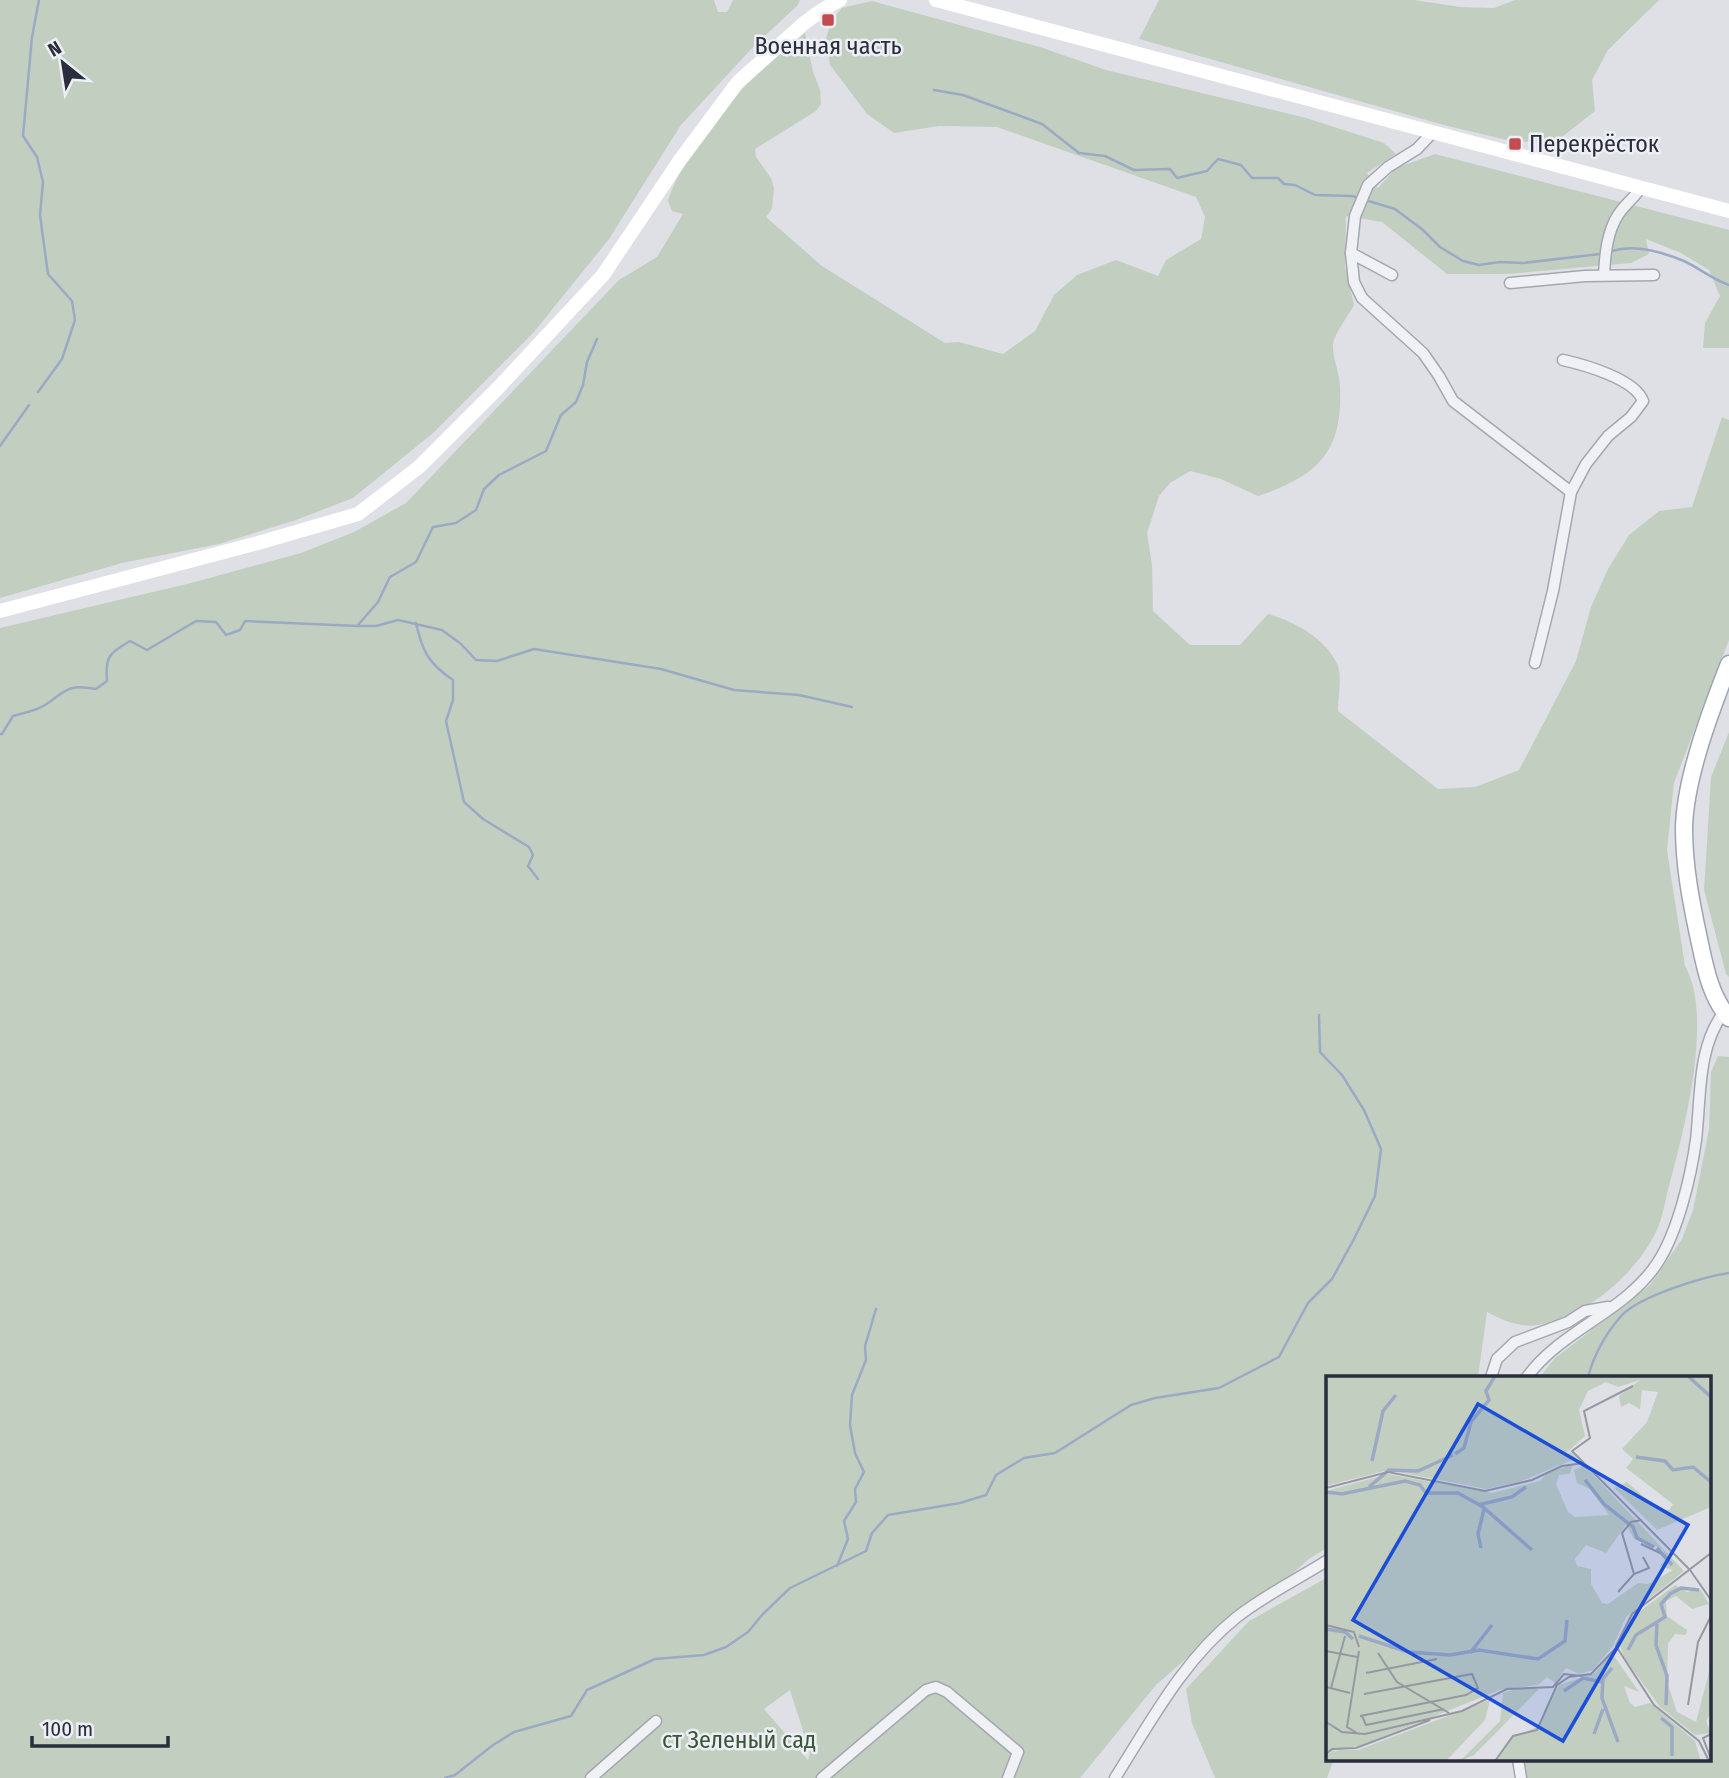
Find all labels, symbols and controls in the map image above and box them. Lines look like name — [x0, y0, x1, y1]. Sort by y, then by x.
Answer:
marker: Военная часть — [820, 12, 836, 28]
north arrow — [28, 28, 98, 98]
place label: Военная часть — [754, 32, 902, 60]
text: N — [44, 36, 65, 62]
place label: Перекрёсток — [1529, 130, 1660, 158]
marker: Перекрёсток — [1507, 136, 1523, 152]
inset map — [1326, 1376, 1712, 1760]
scale bar — [32, 1704, 168, 1748]
text: 100 m — [42, 1716, 93, 1742]
park label: ст Зеленый сад — [662, 1726, 816, 1754]

